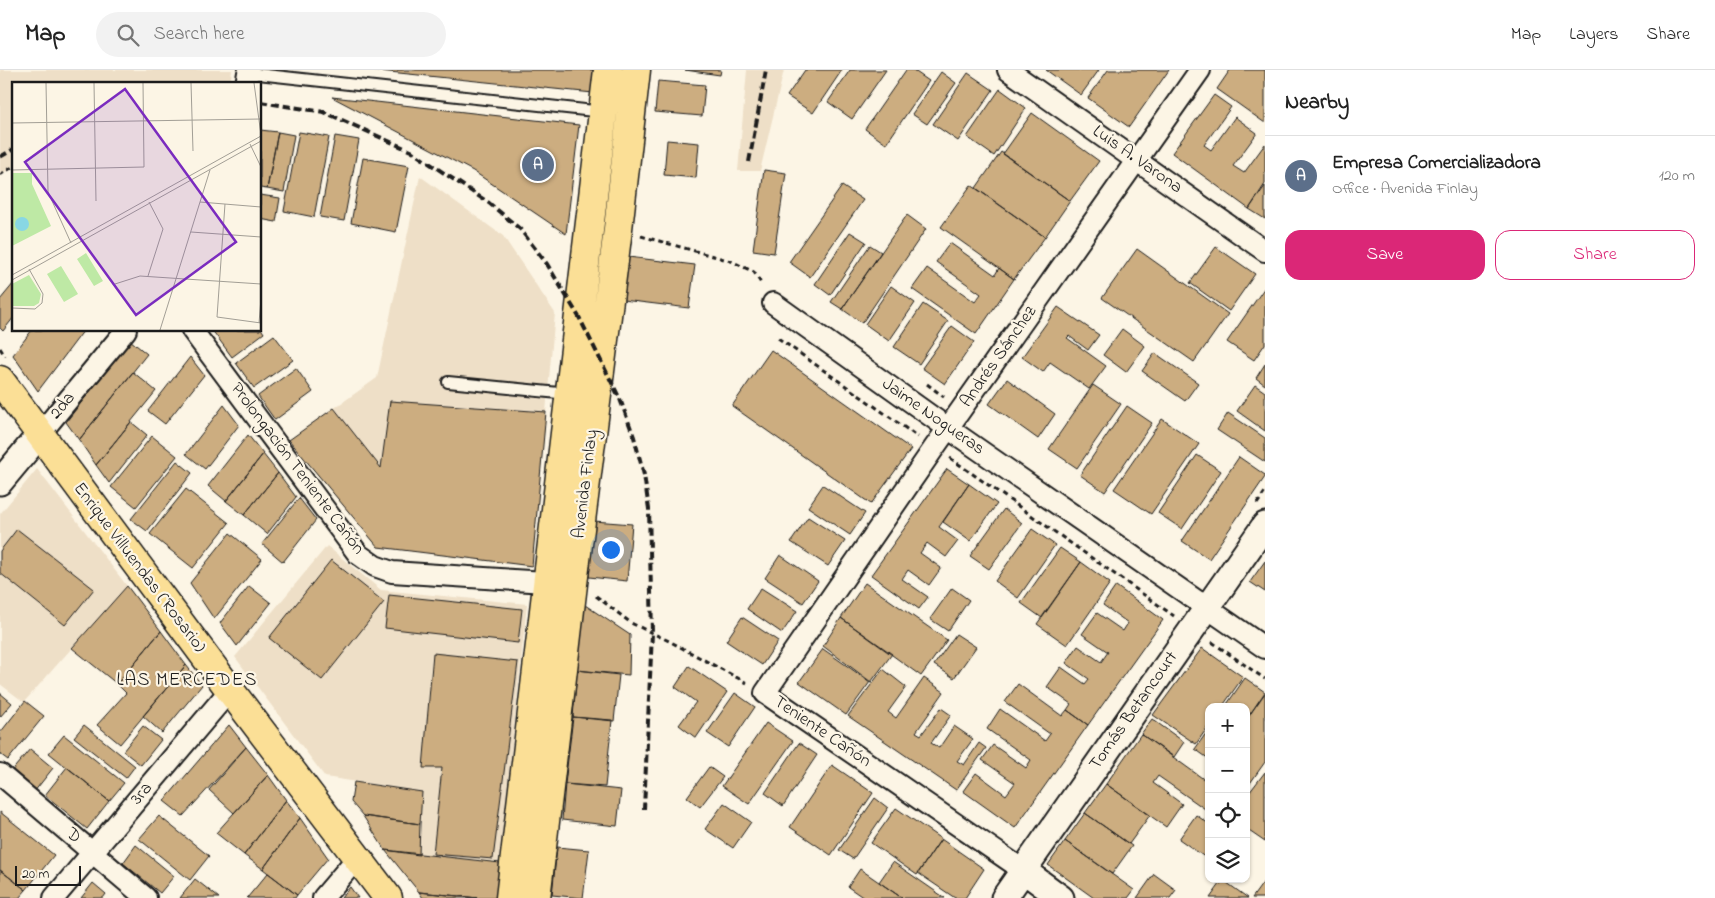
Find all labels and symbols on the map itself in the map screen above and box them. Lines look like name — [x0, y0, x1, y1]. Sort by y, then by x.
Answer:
inset map — [12, 82, 261, 331]
street label: Luis A. Varona — [1087, 119, 1187, 201]
pin: A — [522, 146, 554, 184]
street label: Andrés Sánchez — [954, 300, 1044, 413]
street label: Jaime Nogueras — [876, 372, 990, 463]
street label: Prolongación Teniente Cañón — [223, 378, 371, 561]
street label: 2da — [44, 387, 82, 425]
street label: Avenida Finlay — [566, 428, 606, 540]
street label: Enrique Villuendas (Rosario) — [66, 477, 212, 659]
your location — [598, 537, 624, 563]
street label: Tomás Betancourt — [1083, 646, 1185, 776]
district label: LAS MERCEDES — [116, 667, 258, 694]
street label: Teniente Cañón — [768, 690, 876, 774]
street label: 3ra — [125, 777, 159, 811]
street label: D — [59, 821, 87, 850]
scale bar — [15, 863, 81, 886]

